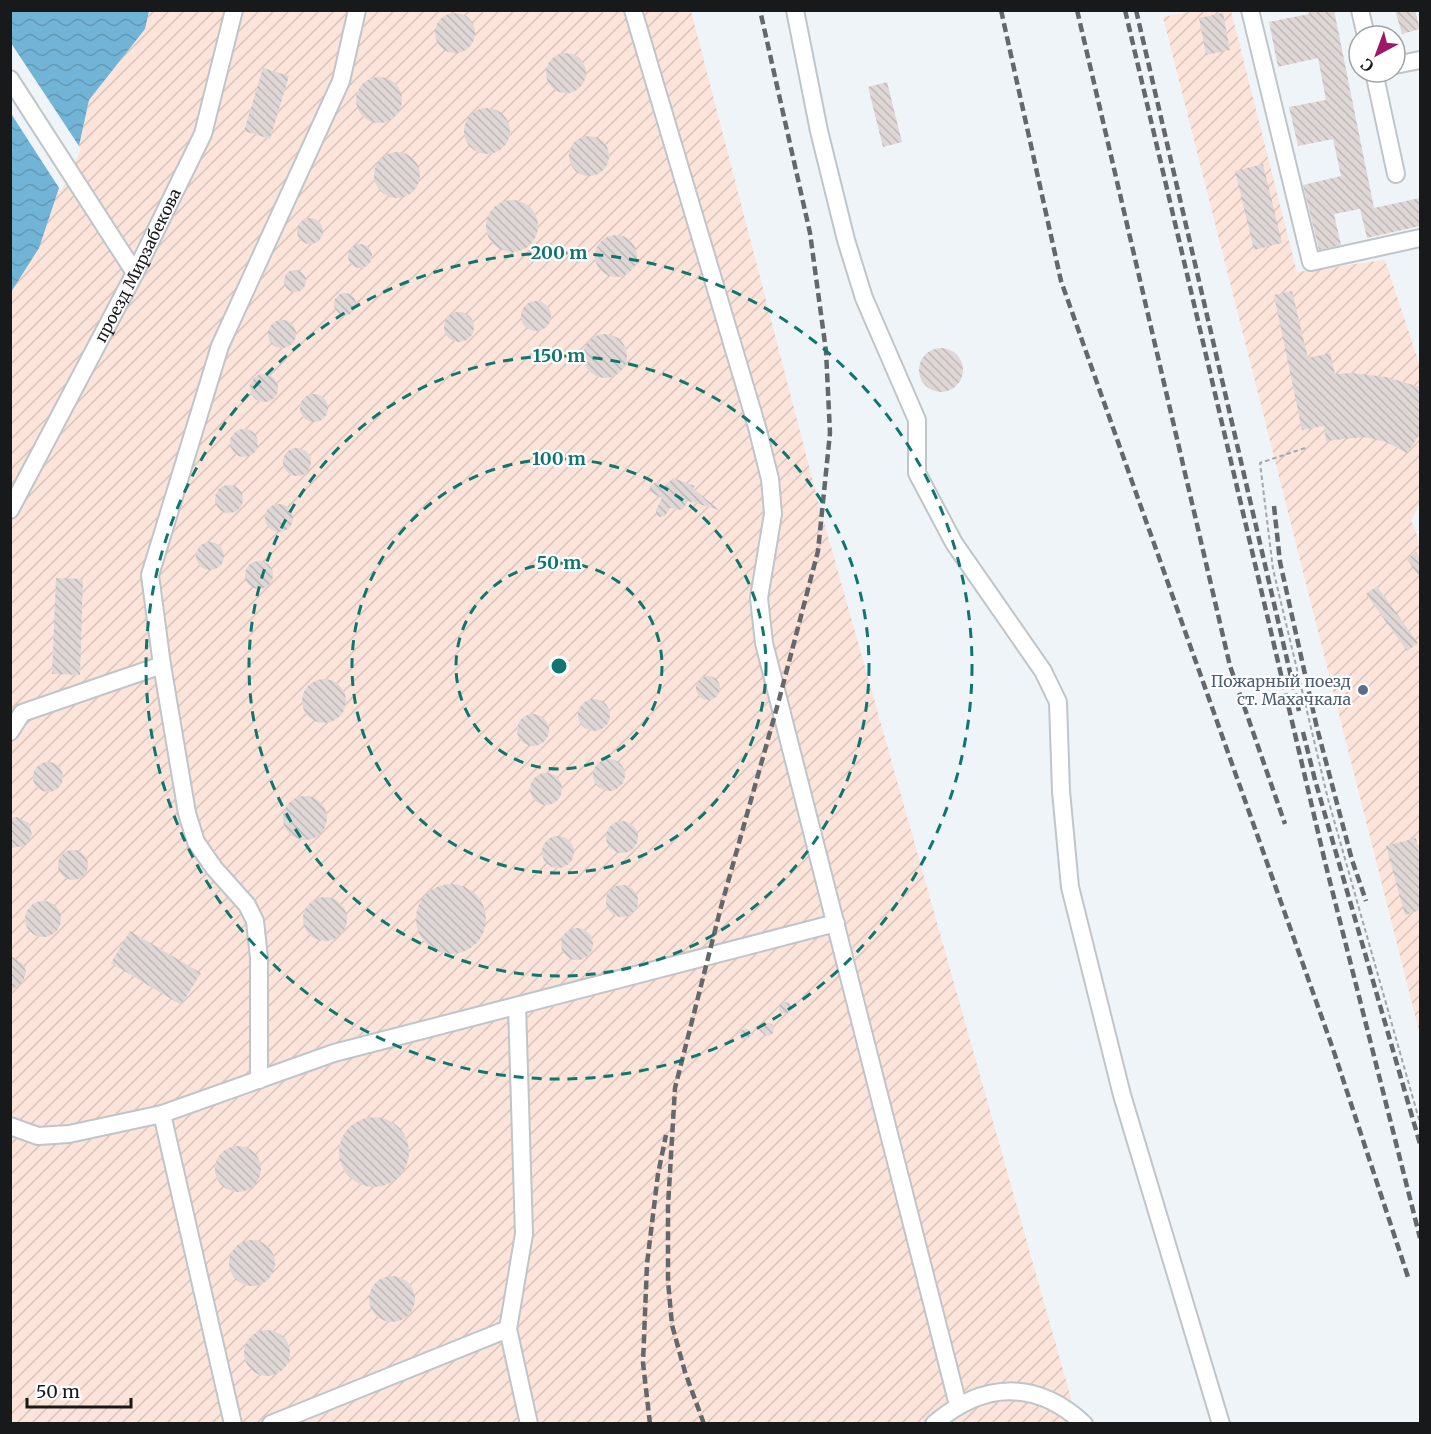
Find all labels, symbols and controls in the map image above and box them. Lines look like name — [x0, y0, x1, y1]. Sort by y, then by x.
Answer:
north arrow — [1347, 24, 1407, 84]
text: С — [1357, 54, 1378, 76]
street label: проезд Мирзабекова — [90, 185, 185, 346]
text: 200 m — [531, 241, 587, 264]
text: 150 m — [533, 344, 585, 367]
text: 100 m — [532, 447, 586, 470]
text: 50 m — [537, 551, 581, 574]
centre of rings — [549, 656, 569, 676]
place label: Пожарный поезд ст. Махачкала — [1211, 671, 1351, 709]
marker: Пожарный поезд ст. Махачкала — [1356, 683, 1370, 697]
scale bar — [27, 1371, 130, 1409]
text: 50 m — [36, 1380, 80, 1403]

